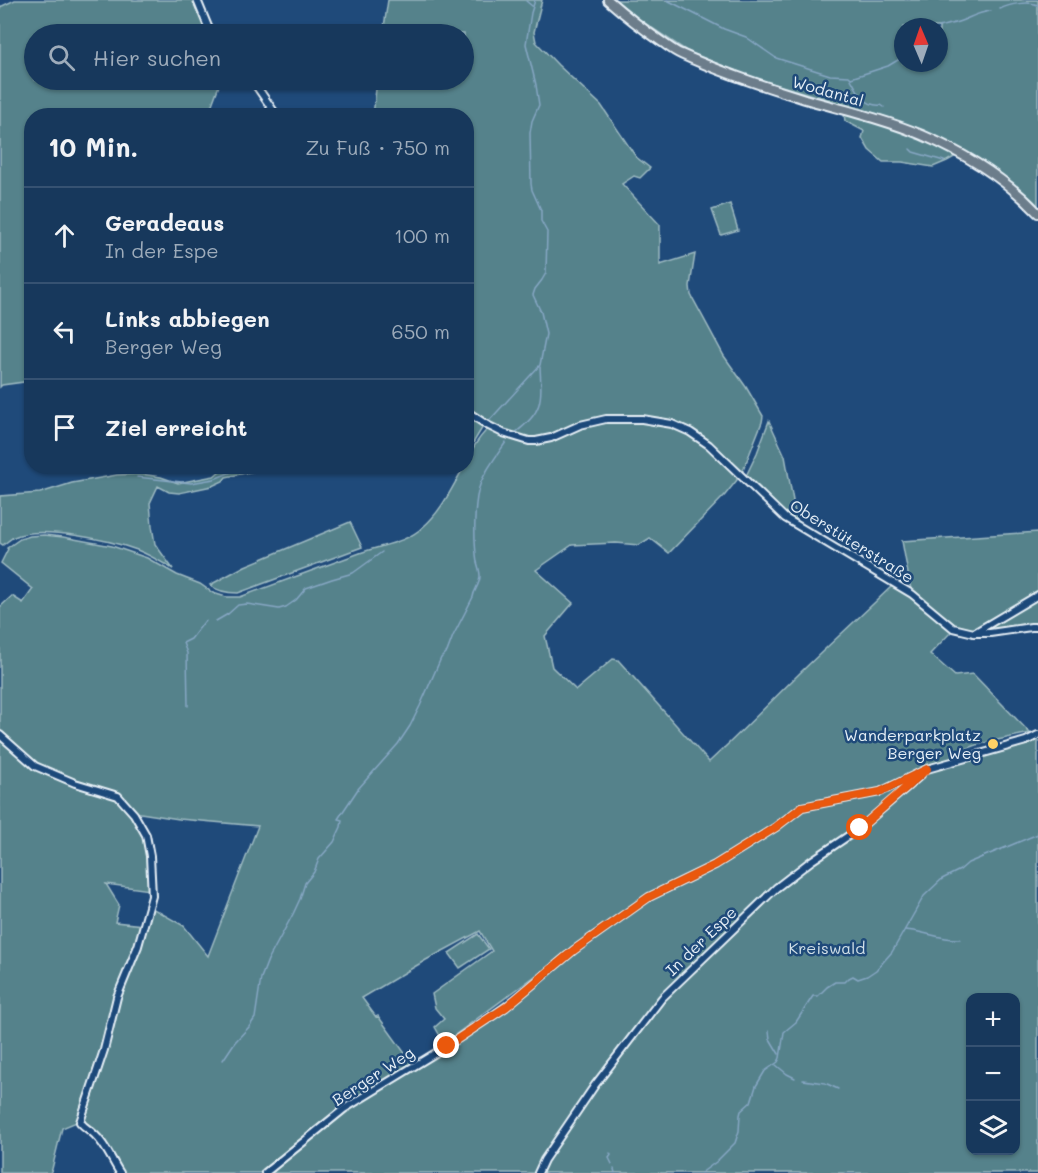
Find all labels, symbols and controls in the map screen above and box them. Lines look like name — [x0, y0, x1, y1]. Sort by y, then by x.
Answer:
north arrow — [894, 18, 948, 72]
search box — [24, 24, 474, 90]
icon: search — [45, 41, 78, 74]
text: Hier suchen — [93, 43, 221, 72]
street label: Wodantal — [790, 70, 866, 111]
text: 10 Min. — [48, 130, 138, 164]
text: Zu Fuß · 750 m — [305, 134, 450, 160]
text: Geradeaus — [105, 208, 224, 237]
icon: ahead — [48, 219, 81, 252]
text: 100 m — [394, 222, 450, 248]
text: In der Espe — [105, 237, 219, 263]
text: Links abbiegen — [105, 304, 270, 333]
icon: left — [48, 315, 81, 348]
text: 650 m — [392, 318, 450, 344]
text: Berger Weg — [105, 333, 222, 359]
icon: arrive — [48, 411, 81, 444]
text: Ziel erreicht — [105, 413, 247, 442]
street label: Oberstüterstraße — [786, 494, 918, 587]
place label: Wanderparkplatz Berger Weg — [844, 724, 981, 763]
marker: Wanderparkplatz Berger Weg — [986, 737, 1000, 751]
route start — [846, 814, 872, 840]
street label: In der Espe — [661, 902, 741, 980]
park label: Kreiswald — [789, 937, 865, 958]
map controls — [966, 993, 1020, 1155]
button: + — [966, 993, 1020, 1047]
route end — [433, 1032, 459, 1058]
street label: Berger Weg — [328, 1041, 418, 1110]
button: − — [966, 1047, 1020, 1101]
button: layers — [966, 1101, 1020, 1155]

